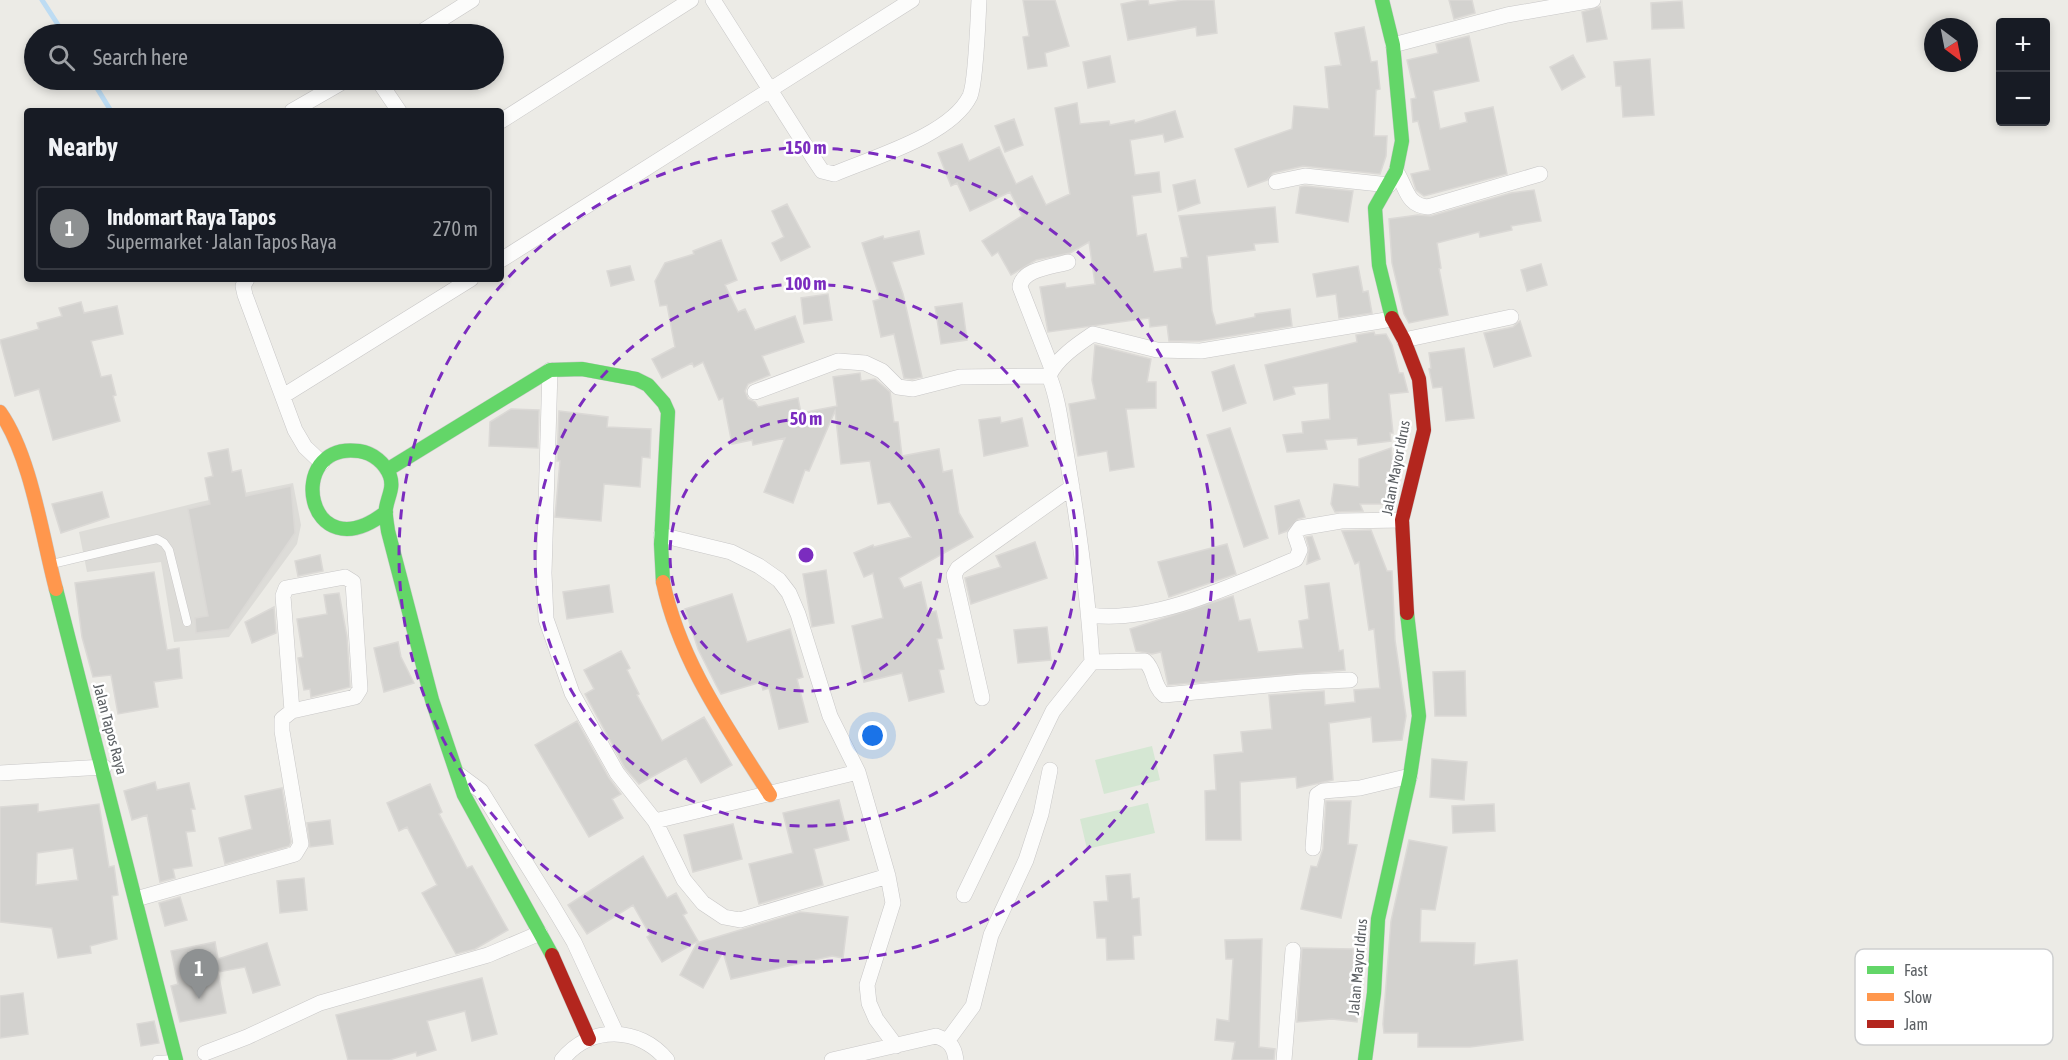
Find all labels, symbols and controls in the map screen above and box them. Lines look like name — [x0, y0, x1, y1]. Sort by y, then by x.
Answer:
north arrow — [1924, 18, 1978, 72]
map controls — [1996, 18, 2050, 126]
button: + — [1996, 18, 2050, 72]
search box — [24, 24, 504, 90]
icon: search — [45, 41, 78, 74]
text: Search here — [93, 44, 188, 70]
button: − — [1996, 72, 2050, 126]
text: Nearby — [48, 132, 118, 162]
text: 150 m — [786, 137, 826, 158]
text: Indomart Raya Tapos — [107, 204, 276, 230]
text: 1 — [65, 217, 74, 240]
text: 270 m — [433, 217, 478, 240]
text: Supermarket · Jalan Tapos Raya — [107, 230, 337, 253]
text: 100 m — [786, 273, 826, 294]
text: 50 m — [790, 408, 822, 429]
street label: Jalan Mayor Idrus — [1378, 419, 1413, 517]
centre of rings — [796, 545, 816, 565]
street label: Jalan Tapos Raya — [90, 681, 131, 776]
your location — [858, 721, 887, 750]
street label: Jalan Mayor Idrus — [1345, 918, 1370, 1016]
legend — [1855, 949, 2053, 1045]
pin: 1 — [180, 950, 218, 999]
text: Fast — [1904, 961, 1928, 979]
text: Slow — [1904, 988, 1932, 1006]
text: Jam — [1904, 1015, 1928, 1033]

